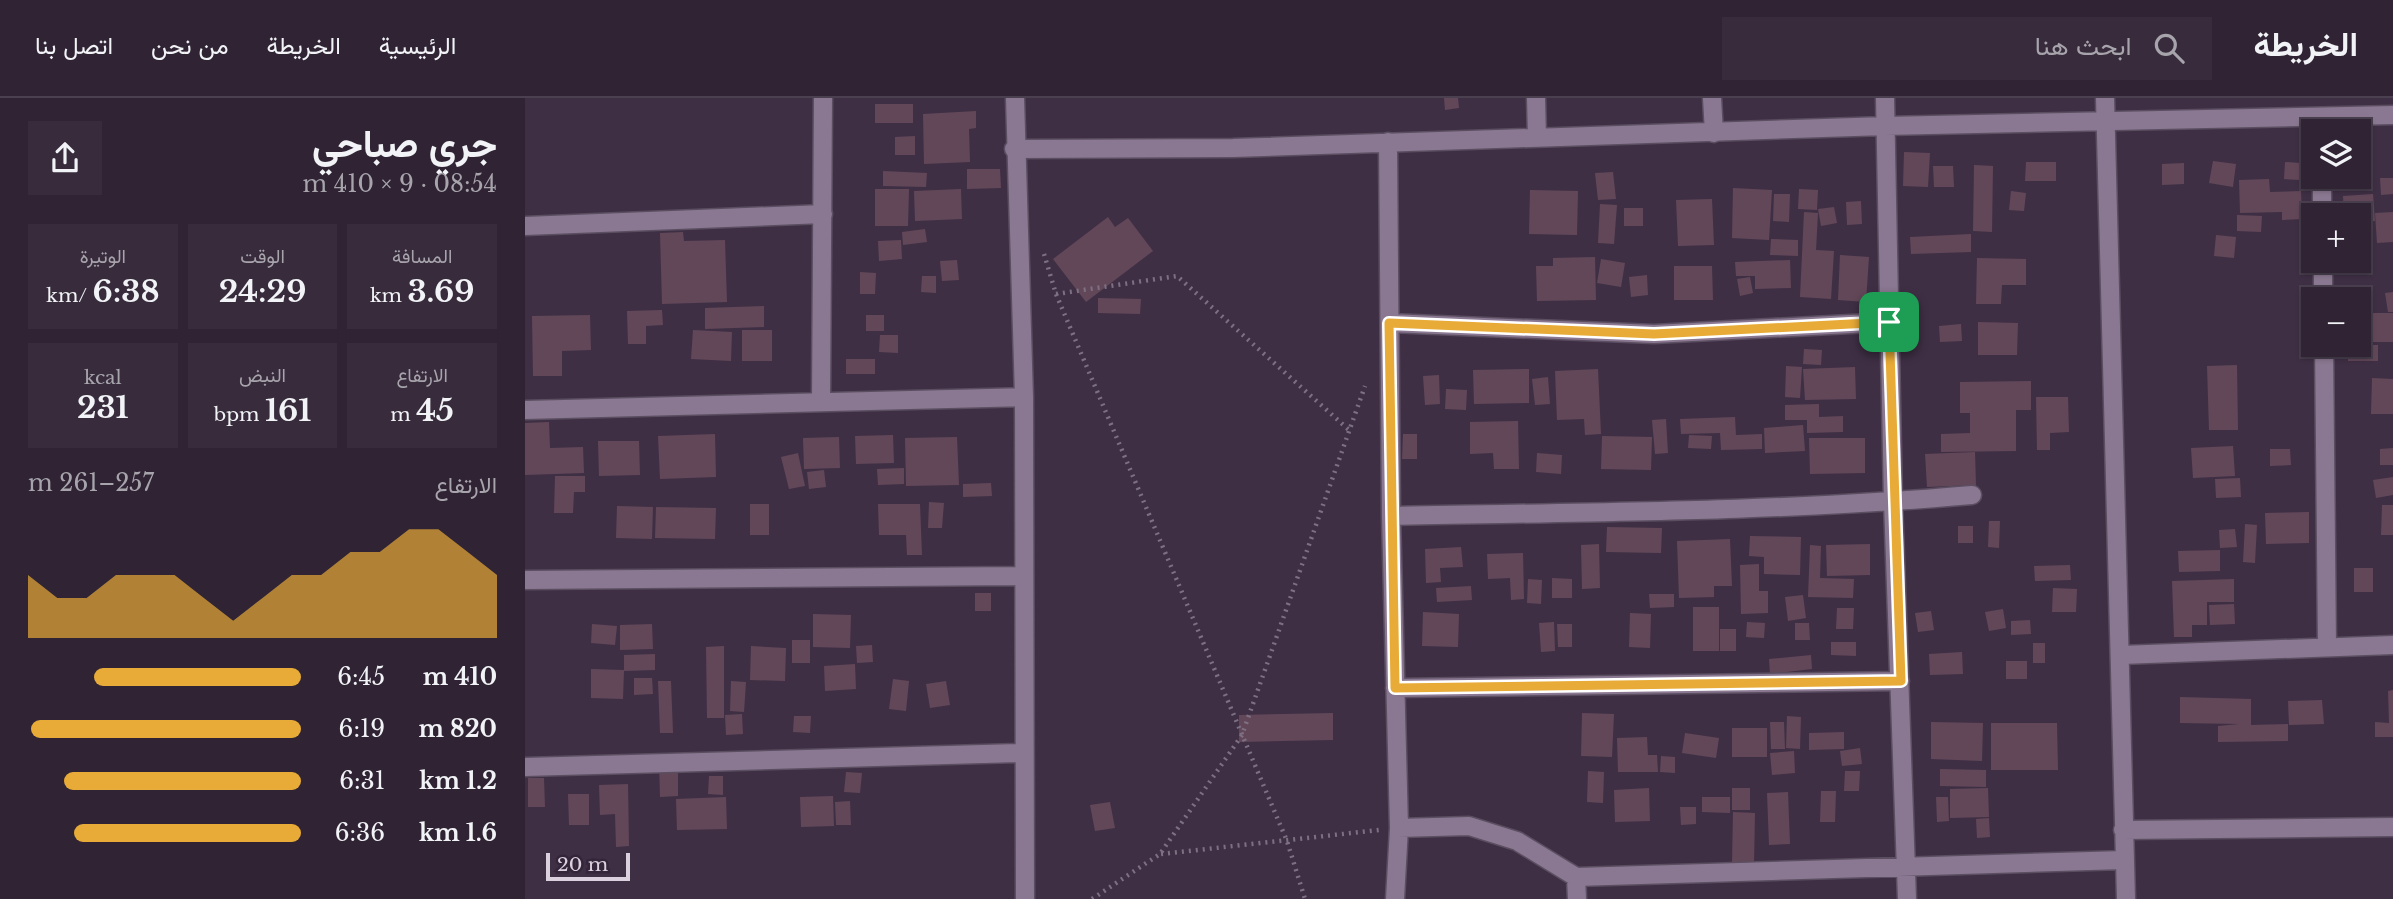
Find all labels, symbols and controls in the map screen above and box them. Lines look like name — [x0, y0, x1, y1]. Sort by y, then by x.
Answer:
search box — [1722, 17, 2212, 80]
text: الخريطة — [2254, 24, 2358, 65]
icon: search — [2150, 29, 2188, 67]
text: ابحث هنا — [2035, 30, 2132, 62]
text: اتصل بنا — [35, 31, 113, 60]
text: من نحن — [151, 31, 229, 60]
text: الخريطة — [267, 31, 341, 60]
text: الرئيسية — [379, 31, 456, 60]
map controls — [2301, 119, 2371, 357]
button: layers — [2301, 119, 2371, 189]
text: جري صباحي — [312, 120, 497, 167]
button: share — [28, 121, 102, 195]
text: 08:54 · 9 × 410 m — [302, 170, 497, 198]
button: + — [2301, 203, 2371, 273]
text: الوتيرة — [80, 245, 126, 268]
text: الوقت — [240, 245, 285, 268]
text: المسافة — [392, 245, 452, 268]
text: 6:38 — [93, 273, 159, 310]
text: 24:29 — [219, 273, 306, 310]
text: 3.69 — [407, 273, 474, 310]
text: /km — [46, 284, 93, 307]
text: km — [370, 284, 407, 307]
button: − — [2301, 287, 2371, 357]
pin — [1859, 292, 1919, 352]
icon: arrive — [1870, 303, 1908, 341]
text: النبض — [239, 364, 286, 387]
text: الارتفاع — [396, 364, 448, 387]
text: kcal — [84, 366, 122, 389]
text: 231 — [77, 389, 129, 426]
text: 161 — [265, 392, 311, 429]
text: 45 — [416, 392, 454, 429]
text: bpm — [214, 403, 265, 426]
text: m — [390, 403, 416, 426]
text: 257–261 m — [28, 469, 154, 497]
text: الارتفاع — [435, 471, 497, 499]
text: 6:45 — [337, 663, 385, 691]
text: 410 m — [423, 663, 497, 691]
text: 6:19 — [339, 715, 385, 743]
text: 820 m — [418, 715, 497, 743]
text: 6:31 — [339, 767, 385, 795]
text: 1.2 km — [419, 767, 497, 795]
text: 6:36 — [335, 819, 385, 847]
text: 1.6 km — [419, 819, 497, 847]
scale bar — [546, 850, 630, 882]
text: 20 m — [557, 853, 608, 876]

